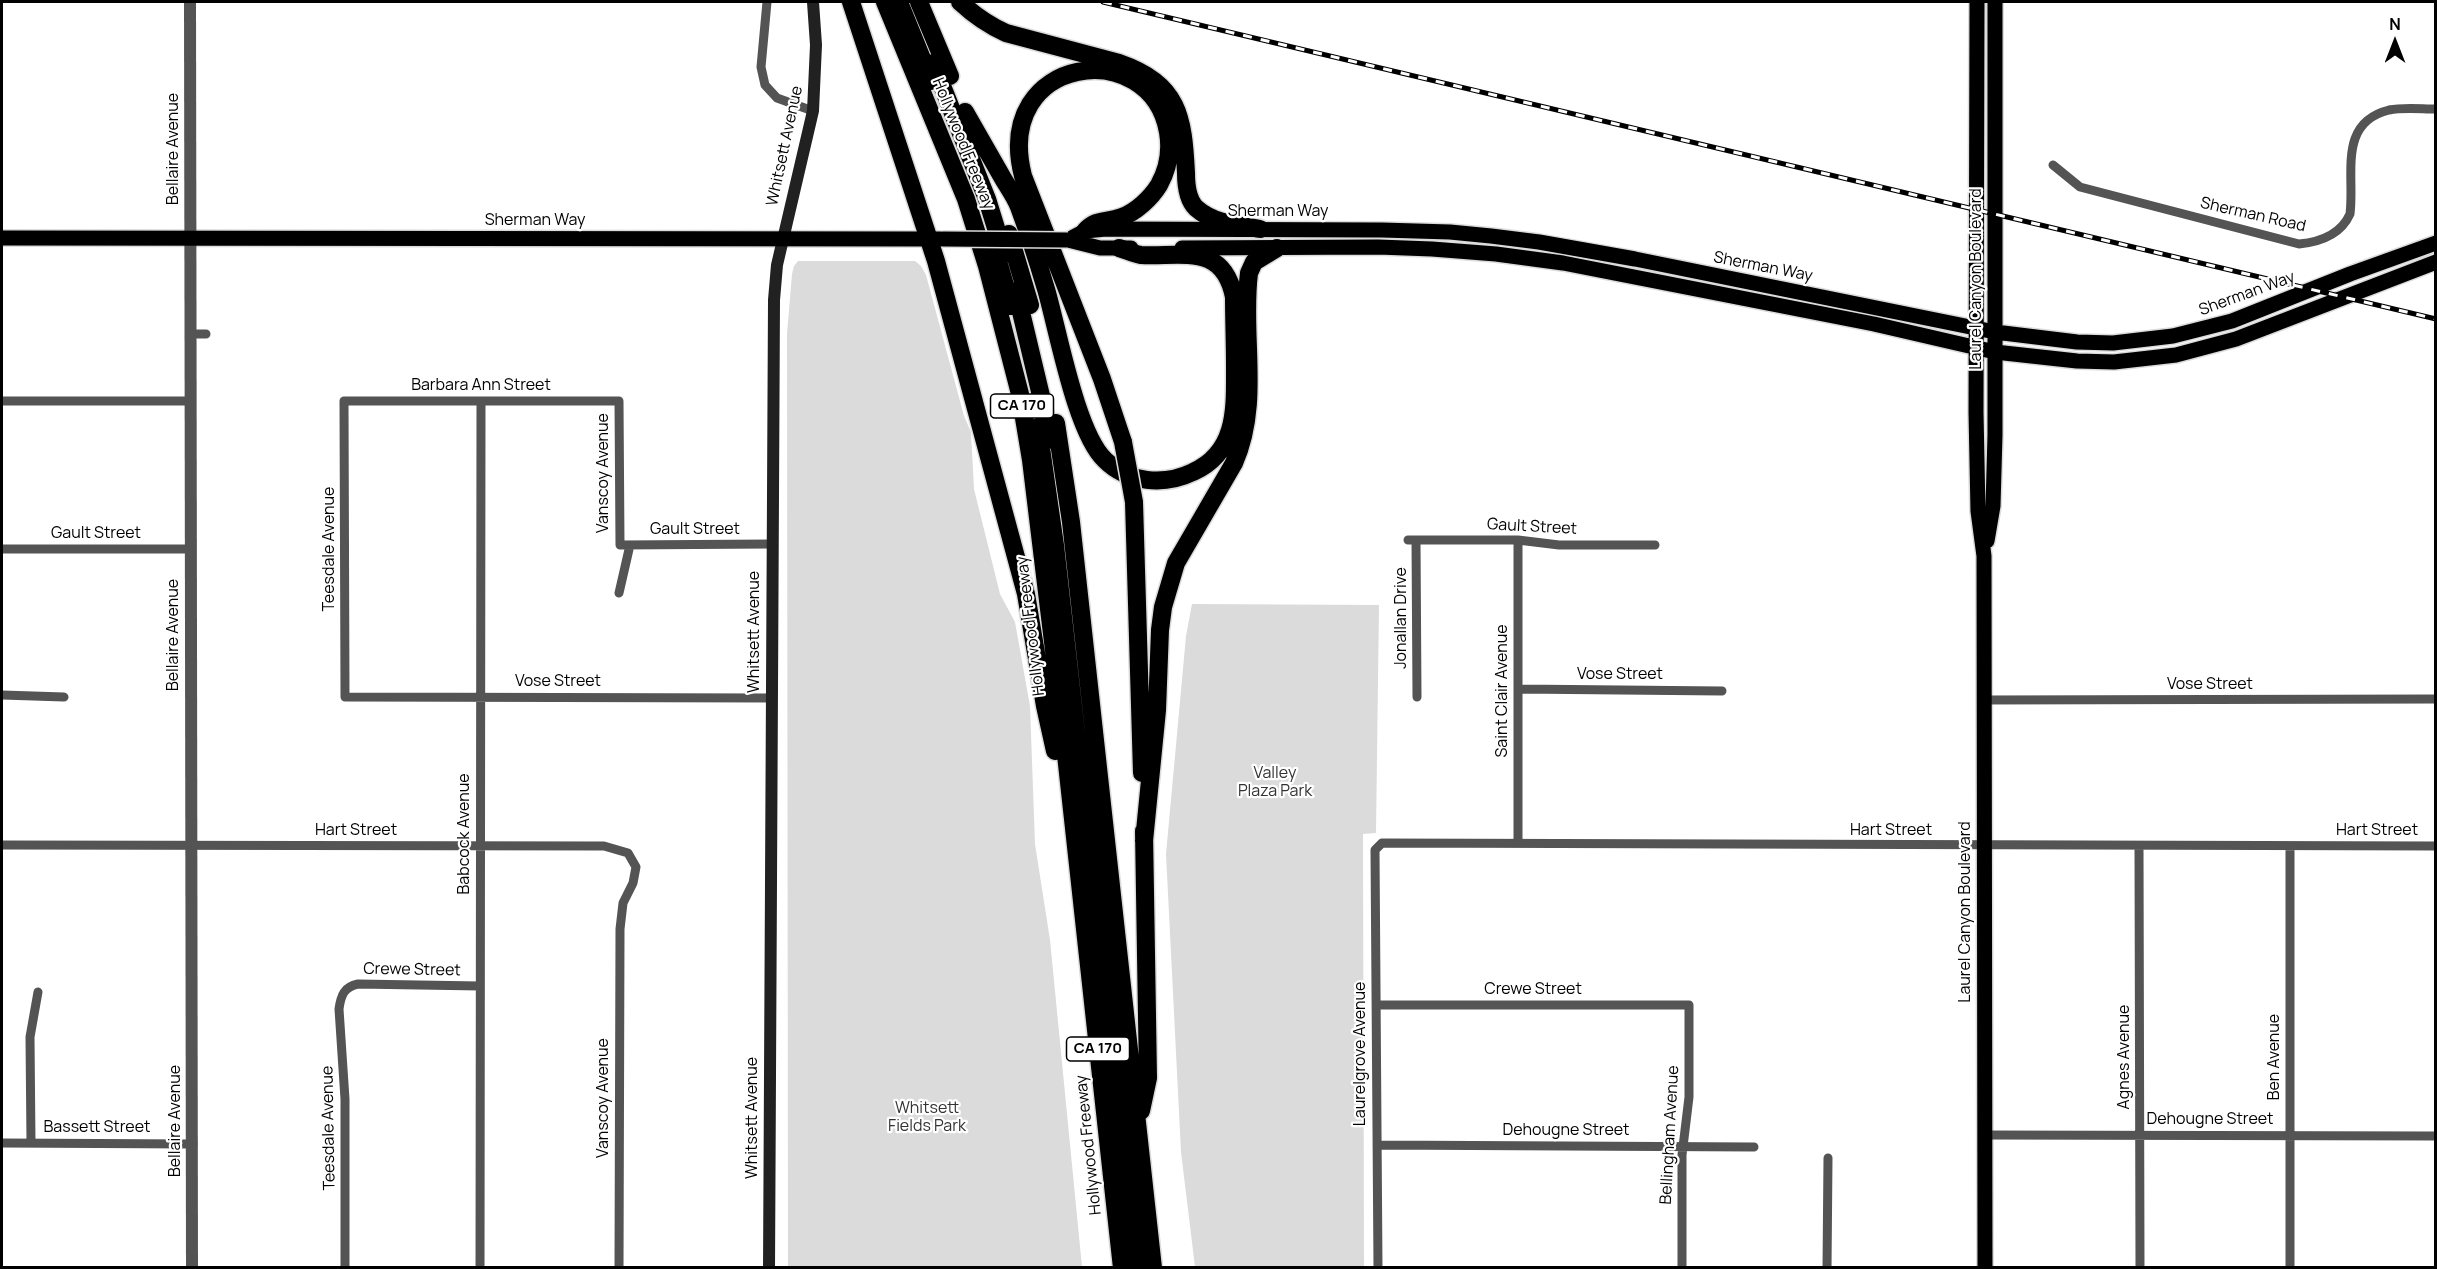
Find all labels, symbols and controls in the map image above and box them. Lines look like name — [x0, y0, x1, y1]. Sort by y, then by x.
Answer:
north arrow — [2365, 12, 2425, 72]
text: N — [2389, 13, 2401, 35]
street label: Hollywood Freeway — [928, 75, 998, 213]
street label: Whitsett Avenue — [763, 84, 807, 208]
street label: Bellaire Avenue — [164, 93, 184, 205]
street label: Laurel Canyon Boulevard — [1967, 188, 1987, 370]
street label: Sherman Road — [2198, 194, 2308, 236]
street label: Sherman Way — [1228, 202, 1328, 222]
street label: Sherman Way — [485, 211, 585, 231]
street label: Sherman Way — [1712, 248, 1814, 286]
street label: Sherman Way — [2196, 268, 2298, 320]
street label: Barbara Ann Street — [411, 376, 551, 396]
road number: CA 170 — [990, 394, 1054, 418]
street label: Vanscoy Avenue — [594, 413, 614, 533]
street label: Teesdale Avenue — [320, 487, 340, 611]
street label: Gault Street — [1487, 515, 1577, 539]
street label: Gault Street — [650, 520, 740, 540]
street label: Gault Street — [51, 524, 141, 544]
street label: Hollywood Freeway — [1013, 555, 1049, 697]
street label: Jonallan Drive — [1392, 567, 1412, 669]
street label: Whitsett Avenue — [745, 571, 765, 693]
street label: Bellaire Avenue — [164, 579, 184, 691]
street label: Saint Clair Avenue — [1493, 624, 1513, 758]
street label: Vose Street — [1577, 665, 1663, 685]
street label: Vose Street — [515, 672, 601, 692]
street label: Vose Street — [2167, 675, 2253, 695]
park label: Valley Plaza Park — [1238, 764, 1312, 802]
street label: Babcock Avenue — [455, 773, 475, 895]
street label: Hart Street — [315, 821, 397, 841]
street label: Hart Street — [1850, 821, 1932, 841]
street label: Laurel Canyon Boulevard — [1956, 821, 1976, 1003]
street label: Hart Street — [2336, 821, 2418, 841]
street label: Crewe Street — [363, 960, 461, 980]
street label: Crewe Street — [1484, 980, 1582, 1000]
street label: Laurelgrove Avenue — [1351, 982, 1371, 1126]
street label: Agnes Avenue — [2115, 1005, 2135, 1109]
street label: Ben Avenue — [2265, 1014, 2285, 1100]
road number: CA 170 — [1066, 1037, 1130, 1061]
street label: Vanscoy Avenue — [594, 1038, 614, 1158]
street label: Whitsett Avenue — [743, 1057, 763, 1179]
street label: Bellaire Avenue — [166, 1065, 186, 1177]
street label: Teesdale Avenue — [318, 1065, 340, 1191]
street label: Bellingham Avenue — [1657, 1065, 1683, 1205]
street label: Hollywood Freeway — [1072, 1074, 1106, 1216]
park label: Whitsett Fields Park — [888, 1099, 966, 1137]
street label: Dehougne Street — [2146, 1110, 2274, 1130]
street label: Bassett Street — [44, 1118, 150, 1138]
street label: Dehougne Street — [1502, 1121, 1630, 1141]

